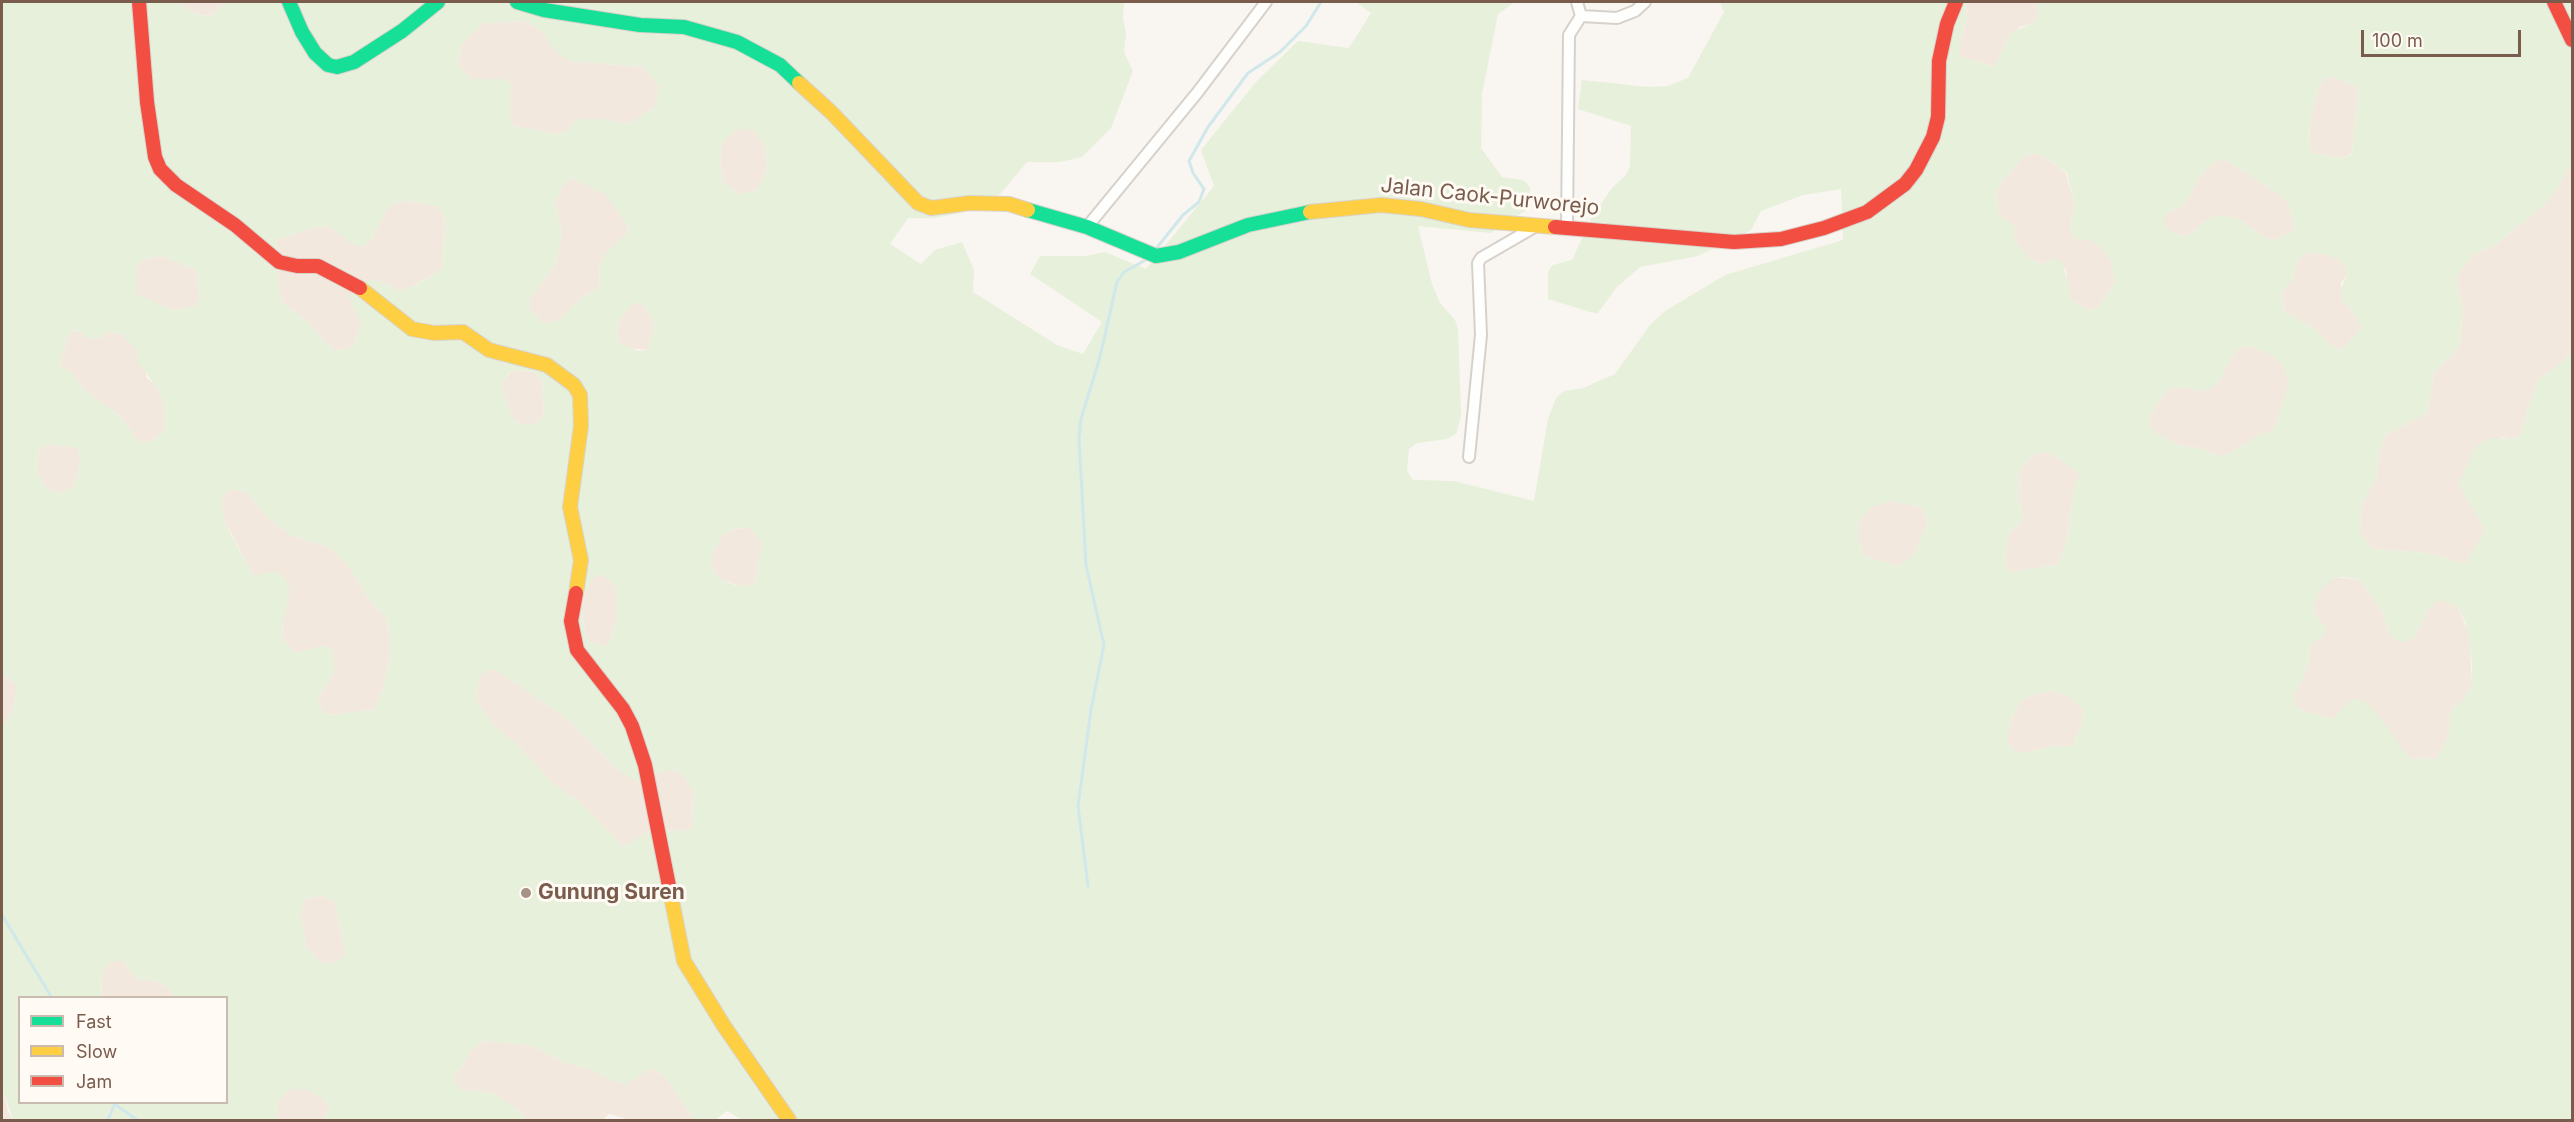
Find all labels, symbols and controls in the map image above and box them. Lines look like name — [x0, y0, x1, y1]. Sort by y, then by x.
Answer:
scale bar — [2364, 18, 2524, 56]
text: 100 m — [2372, 30, 2423, 51]
street label: Jalan Caok-Purworejo — [1379, 173, 1601, 221]
place label: Gunung Suren — [538, 880, 685, 906]
marker: Gunung Suren — [519, 886, 533, 900]
legend — [18, 996, 228, 1104]
text: Fast — [76, 1011, 112, 1032]
text: Slow — [76, 1041, 117, 1062]
text: Jam — [76, 1071, 112, 1092]

